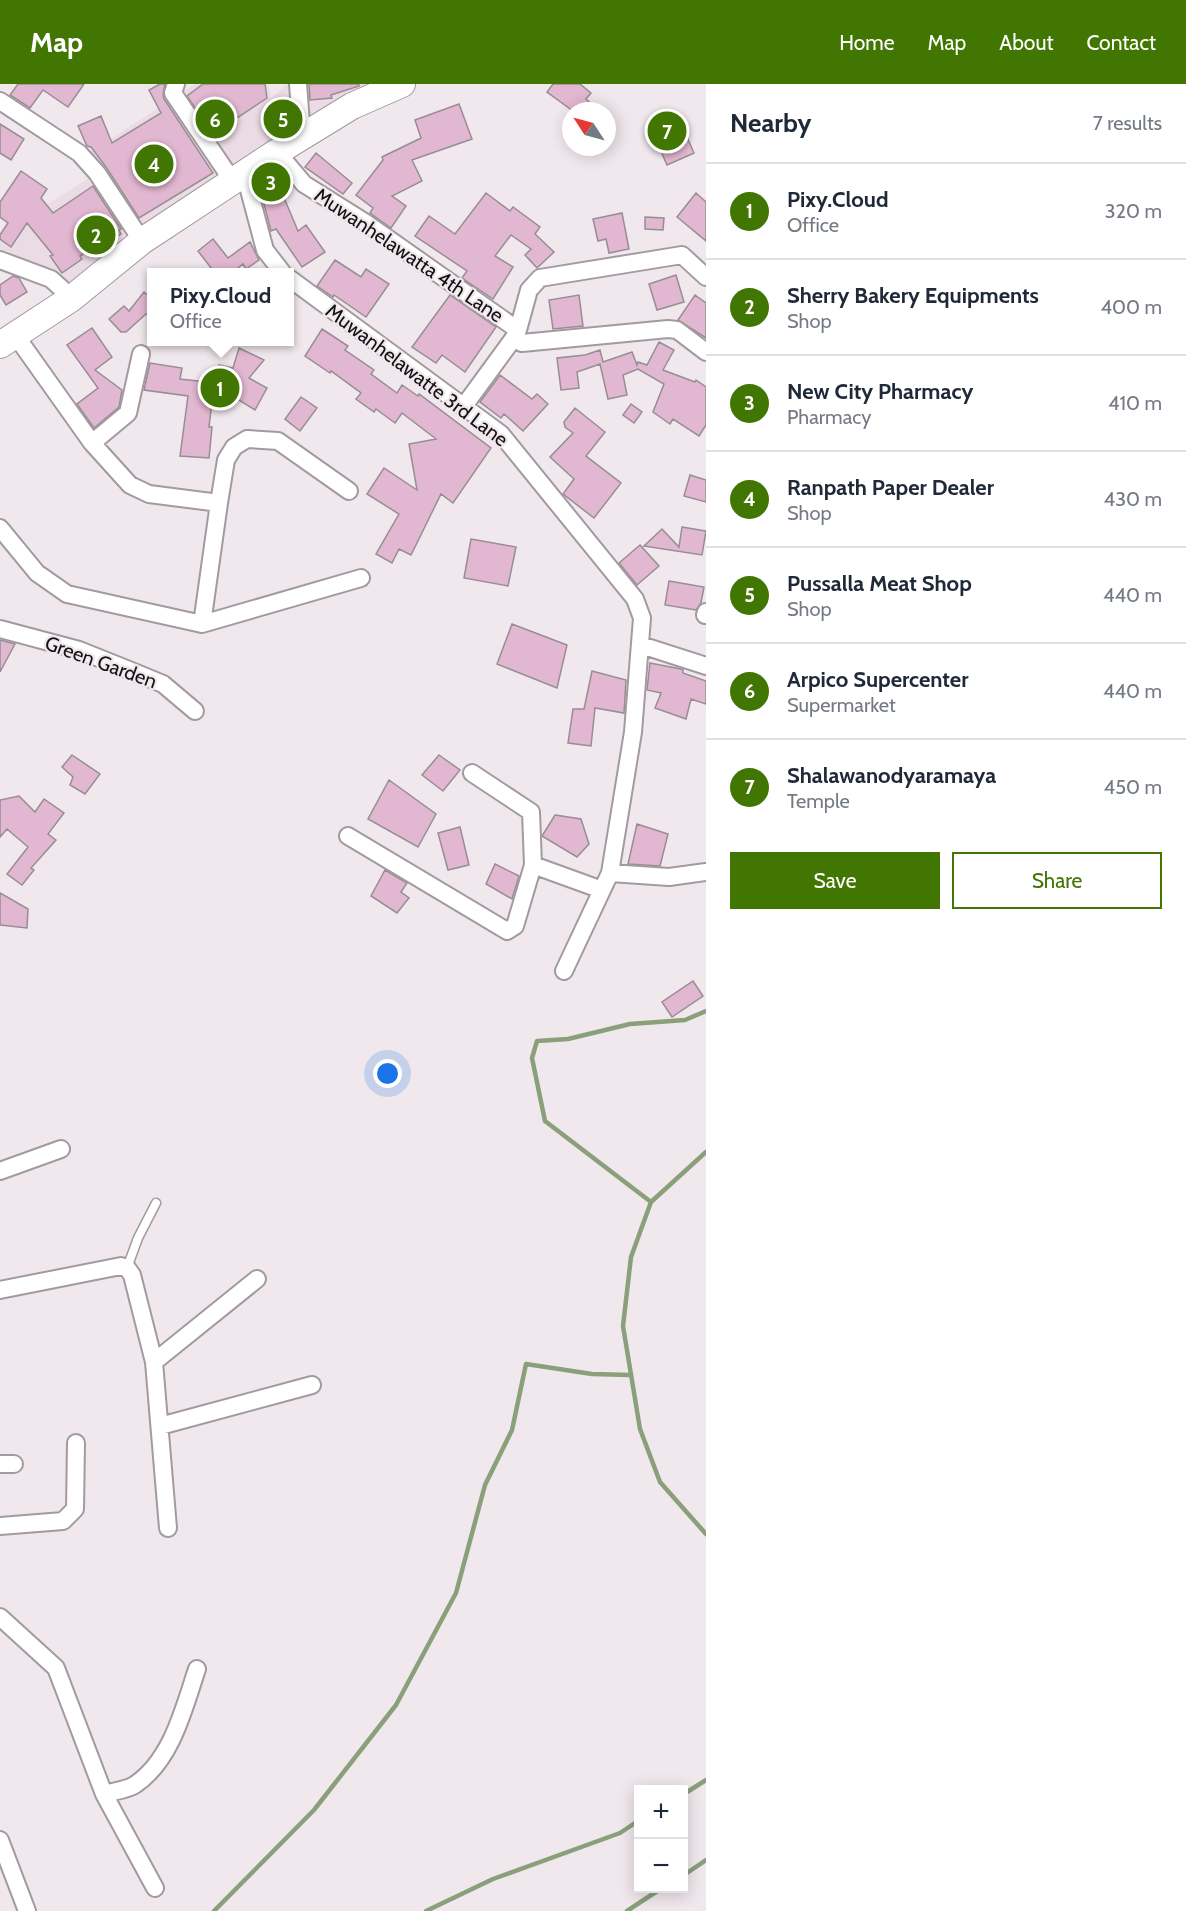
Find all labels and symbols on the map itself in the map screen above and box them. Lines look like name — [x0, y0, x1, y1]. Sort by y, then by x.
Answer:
pin: 6 — [196, 96, 234, 141]
pin: 5 — [264, 96, 302, 141]
north arrow — [562, 102, 616, 156]
pin: 7 — [648, 108, 686, 154]
pin: 4 — [134, 142, 174, 187]
pin: 3 — [252, 160, 290, 204]
street label: Muwanhelawatta 4th Lane — [310, 183, 508, 327]
pin: 2 — [76, 212, 116, 258]
street label: Muwanhelawatte 3rd Lane — [321, 299, 513, 451]
pin: 1 — [200, 366, 240, 410]
street label: Green Garden — [42, 631, 160, 693]
your location — [373, 1059, 402, 1088]

